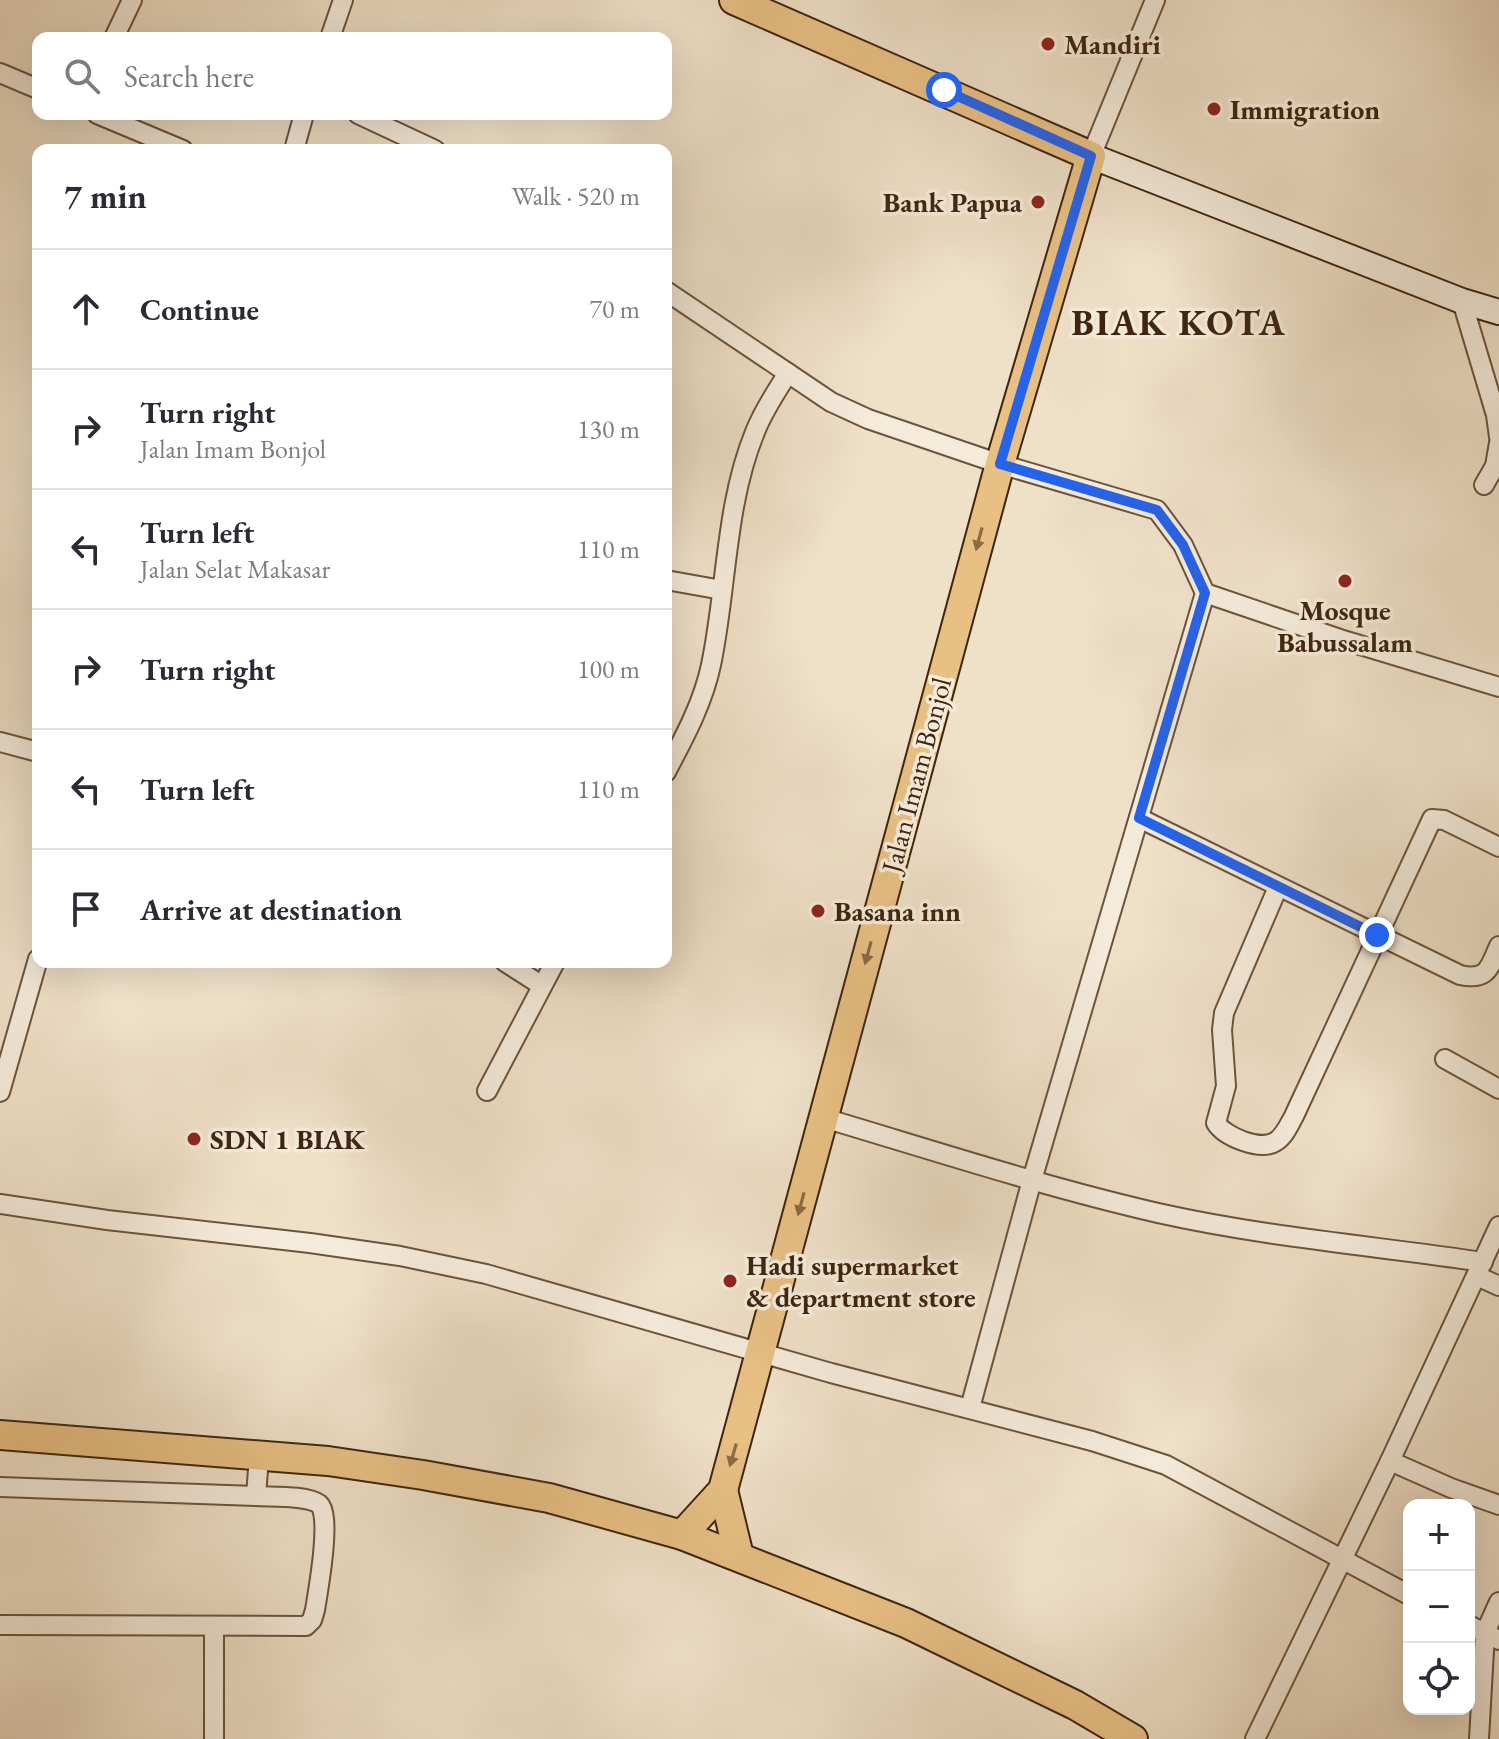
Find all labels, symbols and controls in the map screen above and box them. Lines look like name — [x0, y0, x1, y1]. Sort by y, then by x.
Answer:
place label: Mandiri — [1064, 26, 1161, 62]
search box — [32, 32, 672, 120]
marker: Mandiri — [1039, 35, 1057, 53]
icon: search — [60, 54, 104, 98]
text: Search here — [124, 57, 254, 96]
route start — [926, 72, 962, 108]
place label: Immigration — [1230, 91, 1380, 127]
marker: Immigration — [1205, 100, 1223, 118]
text: 7 min — [64, 174, 147, 218]
text: Walk · 520 m — [512, 179, 640, 213]
place label: Bank Papua — [883, 184, 1023, 220]
marker: Bank Papua — [1029, 193, 1047, 211]
icon: ahead — [64, 287, 108, 331]
text: Continue — [140, 290, 259, 329]
text: 70 m — [590, 292, 640, 326]
district label: BIAK KOTA — [1071, 299, 1287, 346]
text: Turn right — [140, 393, 276, 432]
icon: right — [64, 407, 108, 451]
text: 130 m — [577, 412, 640, 446]
text: Jalan Imam Bonjol — [140, 432, 326, 466]
text: Turn left — [140, 513, 254, 552]
icon: left — [64, 527, 108, 571]
one-way arrow — [973, 527, 985, 552]
text: 110 m — [577, 532, 640, 566]
text: Jalan Selat Makasar — [140, 552, 330, 586]
marker: Mosque Babussalam — [1336, 572, 1354, 590]
place label: Mosque Babussalam — [1277, 592, 1413, 660]
icon: right — [64, 647, 108, 691]
text: Turn right — [140, 650, 276, 689]
text: 100 m — [577, 652, 640, 686]
street label: Jalan Imam Bonjol — [872, 673, 959, 878]
icon: left — [64, 767, 108, 811]
text: Turn left — [140, 770, 254, 809]
text: 110 m — [577, 772, 640, 806]
icon: arrive — [64, 887, 108, 931]
text: Arrive at destination — [140, 890, 402, 929]
place label: Basana inn — [834, 893, 961, 929]
marker: Basana inn — [809, 902, 827, 920]
route end — [1359, 917, 1395, 953]
one-way arrow — [862, 940, 874, 965]
place label: SDN 1 BIAK — [210, 1121, 366, 1157]
marker: SDN 1 BIAK — [185, 1130, 203, 1148]
one-way arrow — [795, 1191, 807, 1216]
place label: Hadi supermarket & department store — [746, 1247, 976, 1315]
marker: Hadi supermarket & department store — [721, 1272, 739, 1290]
one-way arrow — [726, 1443, 739, 1467]
map controls — [1403, 1499, 1475, 1715]
button: + — [1403, 1499, 1475, 1571]
button: − — [1403, 1571, 1475, 1643]
button: locate — [1403, 1643, 1475, 1715]

